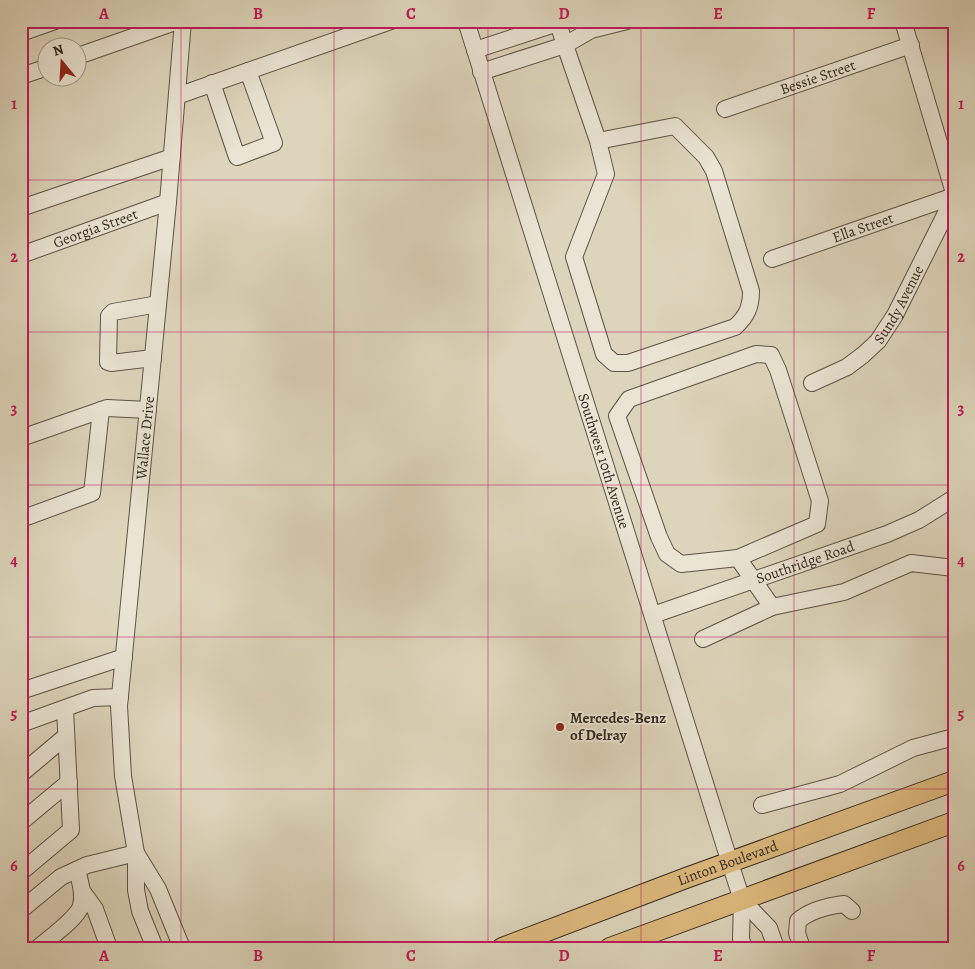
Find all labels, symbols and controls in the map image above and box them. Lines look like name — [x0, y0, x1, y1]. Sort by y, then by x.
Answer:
text: A — [98, 3, 110, 25]
text: B — [253, 3, 263, 25]
text: C — [406, 3, 416, 25]
text: D — [558, 3, 570, 25]
text: E — [713, 3, 723, 25]
text: F — [867, 3, 876, 25]
north arrow — [38, 38, 88, 88]
text: N — [50, 40, 66, 61]
street label: Bessie Street — [777, 55, 858, 99]
text: 1 — [11, 93, 17, 115]
text: 1 — [958, 93, 964, 115]
street label: Georgia Street — [50, 204, 140, 253]
street label: Ella Street — [830, 208, 896, 247]
text: 2 — [10, 246, 18, 268]
text: 2 — [957, 246, 965, 268]
street label: Sundy Avenue — [869, 262, 928, 348]
street label: Southwest 10th Avenue — [573, 391, 635, 531]
street label: Wallace Drive — [131, 395, 159, 481]
text: 3 — [11, 398, 18, 420]
text: 3 — [958, 398, 965, 420]
street label: Southridge Road — [753, 536, 858, 589]
text: 4 — [10, 550, 18, 572]
text: 4 — [957, 550, 965, 572]
text: 5 — [11, 703, 18, 725]
text: 5 — [958, 703, 965, 725]
place label: Mercedes-Benz of Delray — [570, 708, 666, 745]
marker: Mercedes-Benz of Delray — [554, 721, 566, 733]
street label: Linton Boulevard — [674, 835, 781, 890]
text: 6 — [10, 855, 18, 877]
text: 6 — [957, 855, 965, 877]
text: A — [98, 945, 110, 967]
text: B — [253, 945, 263, 967]
text: C — [406, 945, 416, 967]
text: D — [558, 945, 570, 967]
text: E — [713, 945, 723, 967]
text: F — [867, 945, 876, 967]

